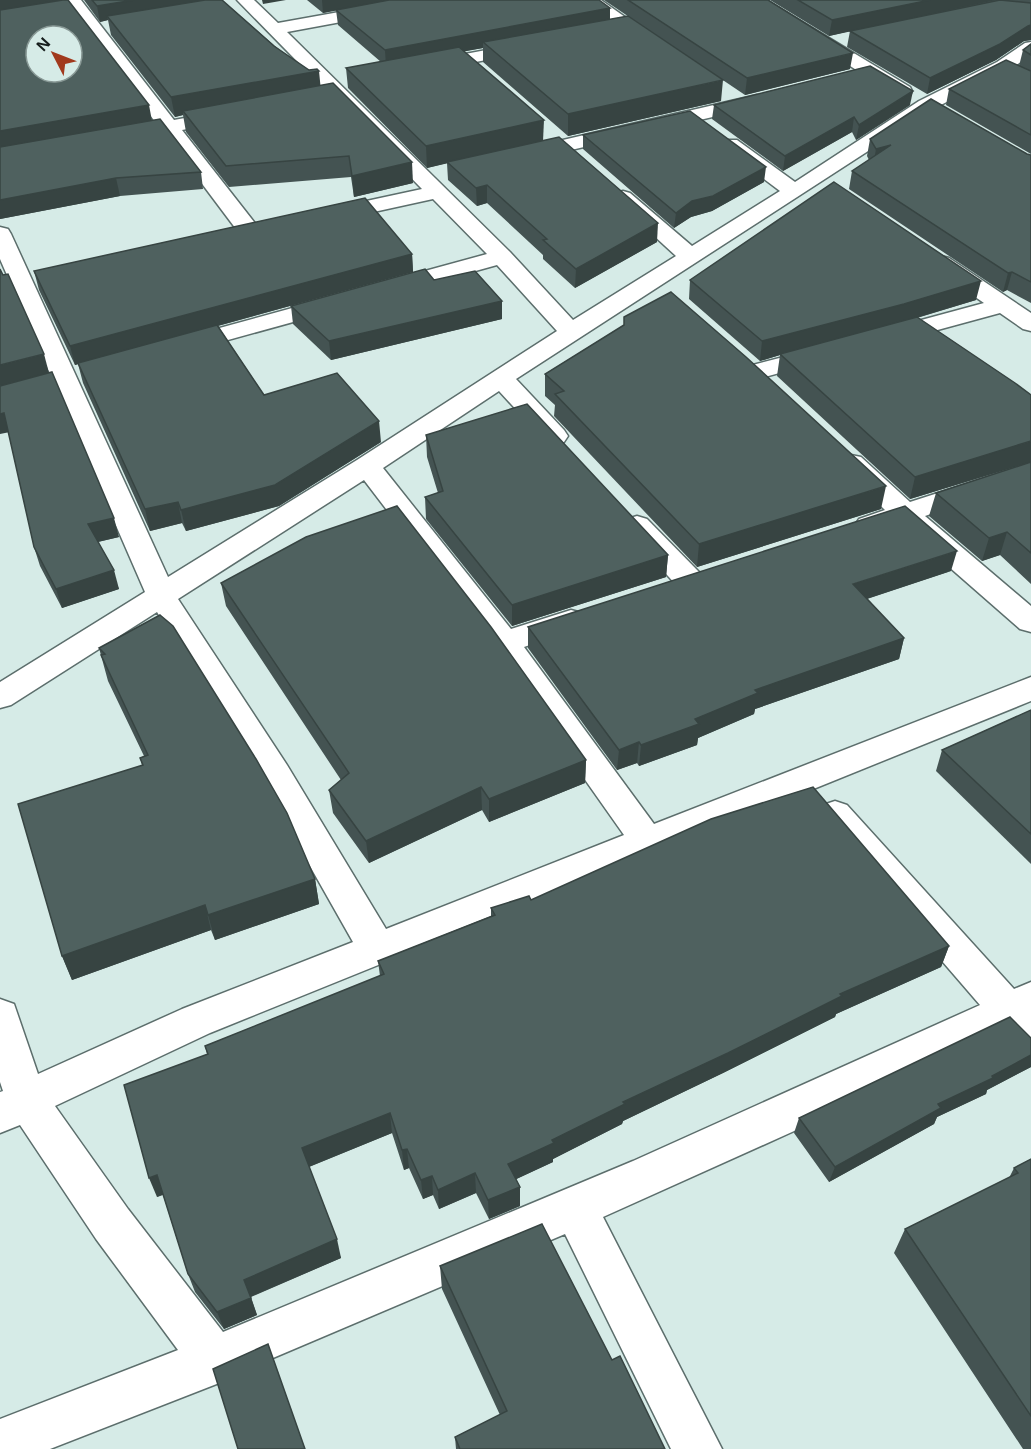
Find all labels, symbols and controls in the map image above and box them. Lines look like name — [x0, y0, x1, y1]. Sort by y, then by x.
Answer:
north arrow — [24, 24, 84, 84]
text: N — [33, 34, 53, 54]

